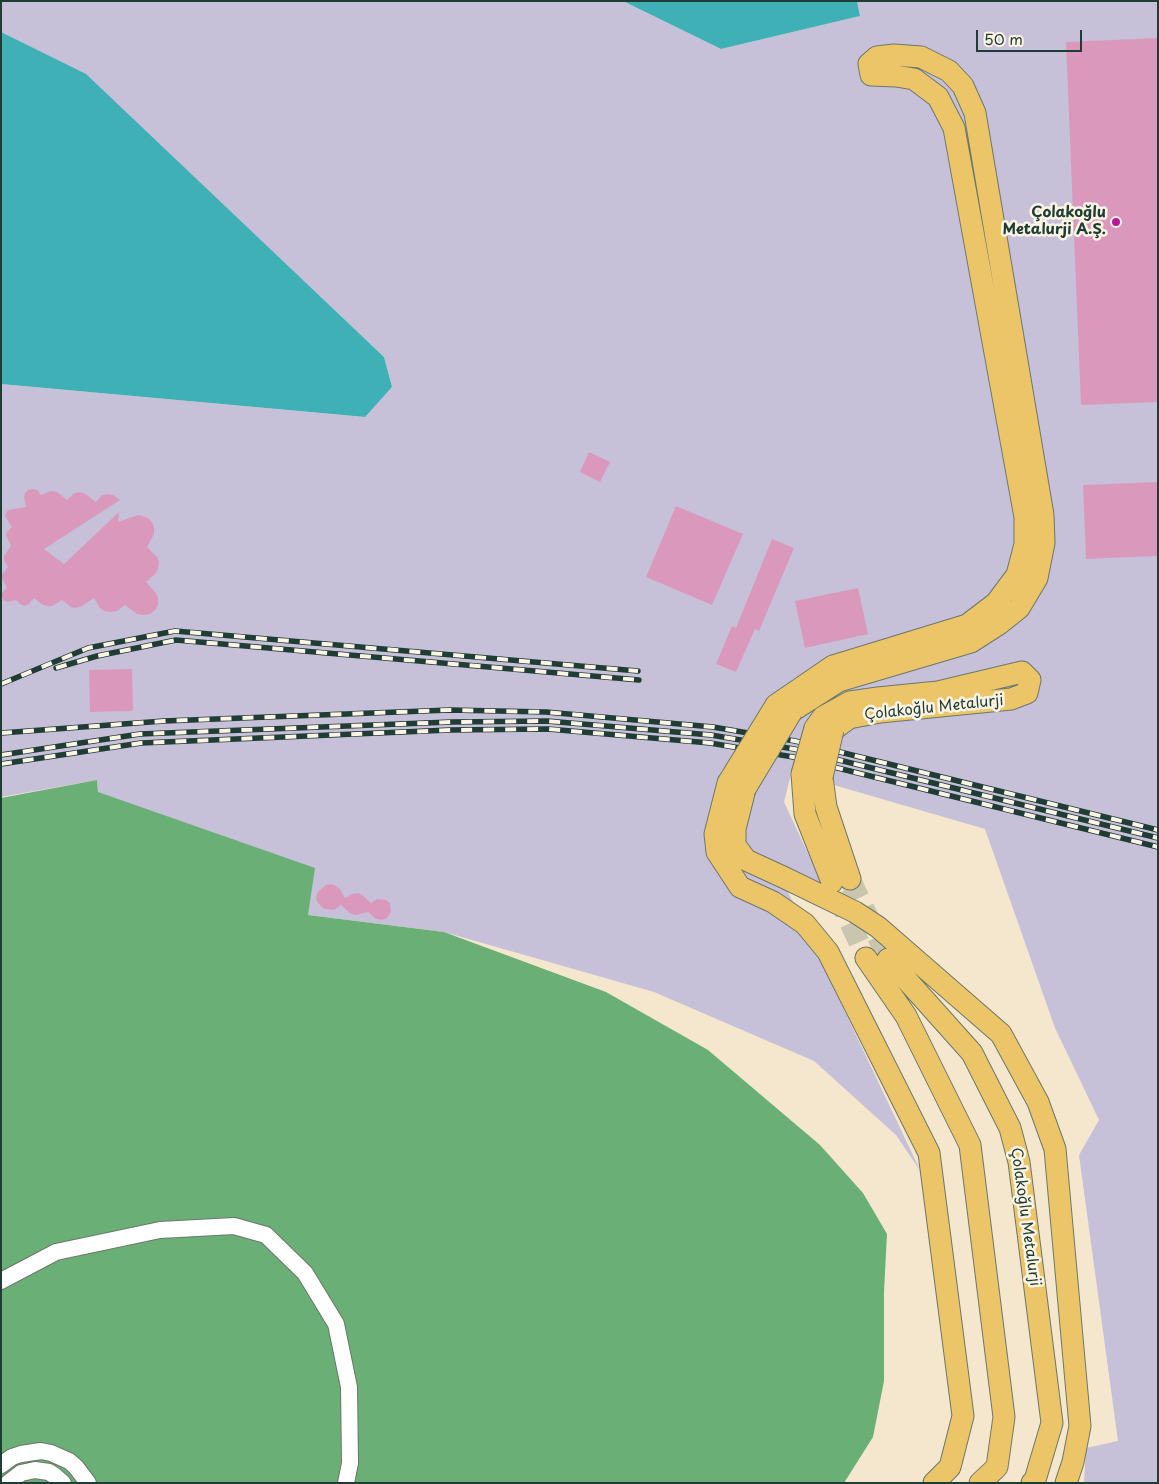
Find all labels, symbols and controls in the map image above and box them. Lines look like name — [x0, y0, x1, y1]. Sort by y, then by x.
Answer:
scale bar — [979, 20, 1085, 52]
text: 50 m — [984, 27, 1023, 50]
place label: Çolakoğlu Metalurji A.Ş. — [1002, 204, 1106, 239]
marker: Çolakoğlu Metalurji A.Ş. — [1110, 216, 1122, 228]
street label: Çolakoğlu Metalurji — [863, 692, 1005, 724]
street label: Çolakoğlu Metalurji — [1006, 1146, 1044, 1288]

